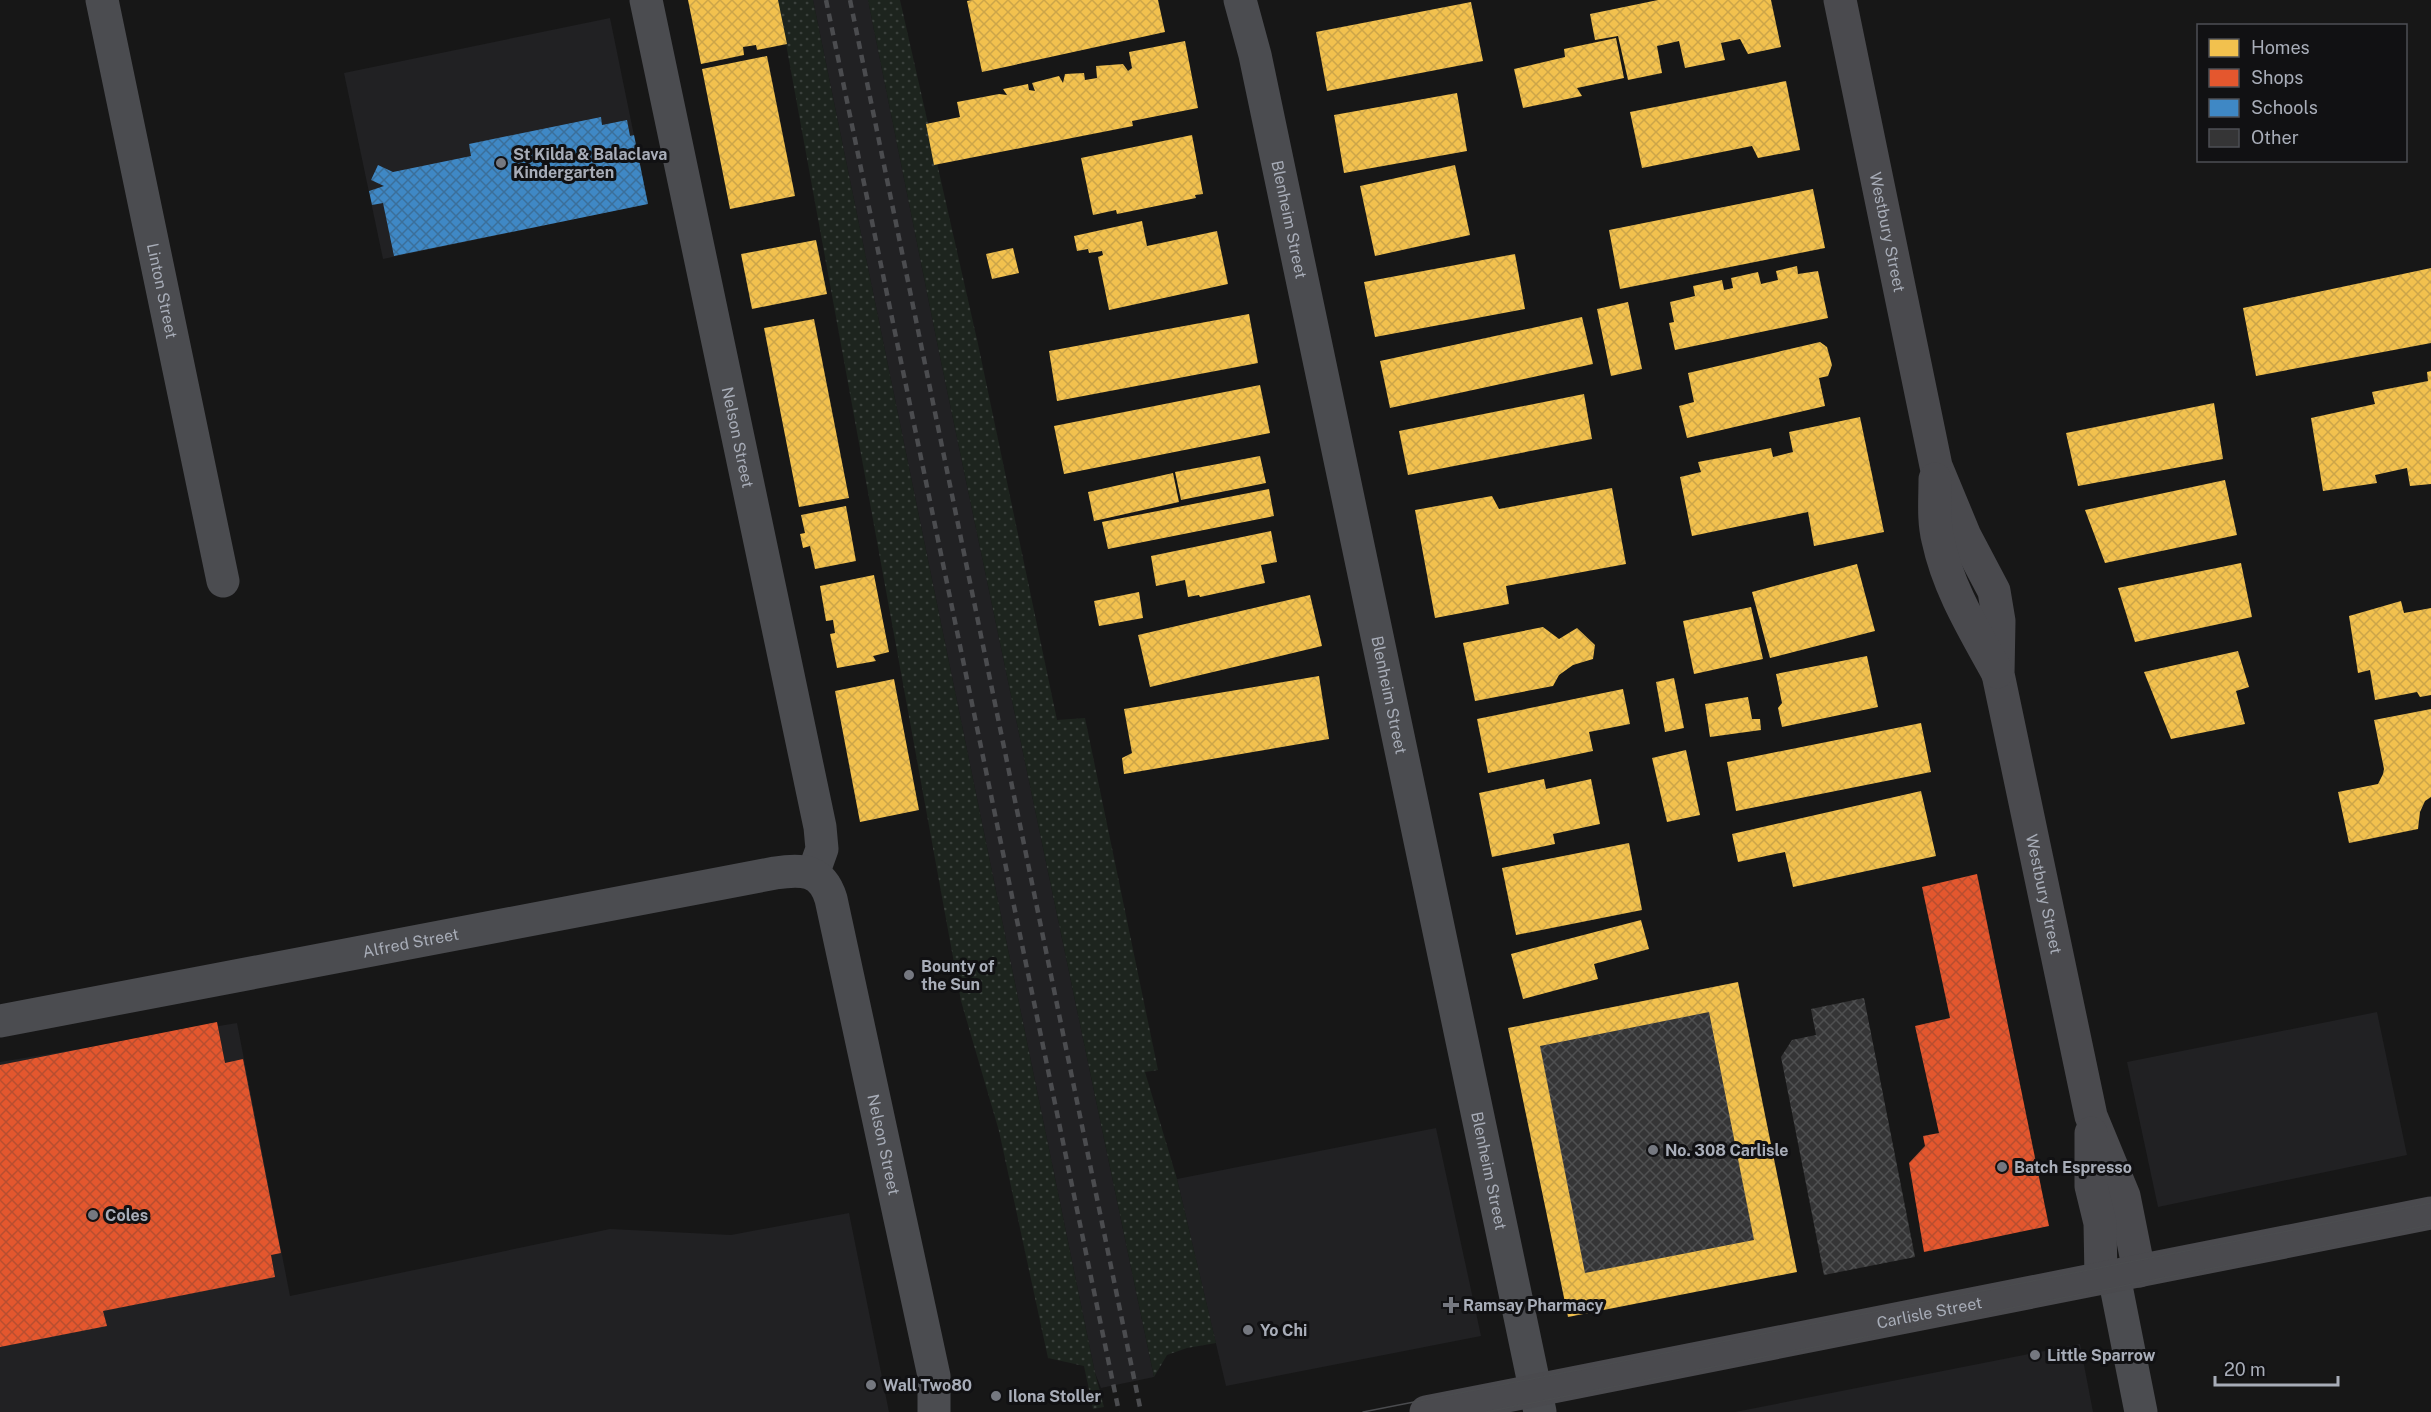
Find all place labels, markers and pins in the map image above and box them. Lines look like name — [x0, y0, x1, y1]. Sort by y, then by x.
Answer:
place label: St Kilda & Balaclava Kindergarten — [513, 145, 667, 182]
marker: St Kilda & Balaclava Kindergarten — [494, 156, 508, 170]
place label: Bounty of the Sun — [921, 957, 995, 994]
marker: Bounty of the Sun — [902, 968, 916, 982]
place label: No. 308 Carlisle — [1665, 1141, 1788, 1160]
marker: No. 308 Carlisle — [1646, 1143, 1660, 1157]
place label: Batch Espresso — [2014, 1158, 2132, 1177]
marker: Batch Espresso — [1995, 1160, 2009, 1174]
place label: Coles — [105, 1206, 148, 1225]
marker: Coles — [86, 1208, 100, 1222]
place label: Ramsay Pharmacy — [1463, 1296, 1603, 1315]
marker: Ramsay Pharmacy — [1444, 1298, 1458, 1312]
place label: Yo Chi — [1260, 1321, 1307, 1340]
marker: Yo Chi — [1241, 1323, 1255, 1337]
place label: Little Sparrow — [2047, 1346, 2156, 1365]
marker: Little Sparrow — [2028, 1348, 2042, 1362]
place label: Wall Two80 — [883, 1376, 972, 1395]
marker: Wall Two80 — [864, 1378, 878, 1392]
place label: Ilona Stoller — [1008, 1387, 1101, 1406]
marker: Ilona Stoller — [989, 1389, 1003, 1403]

